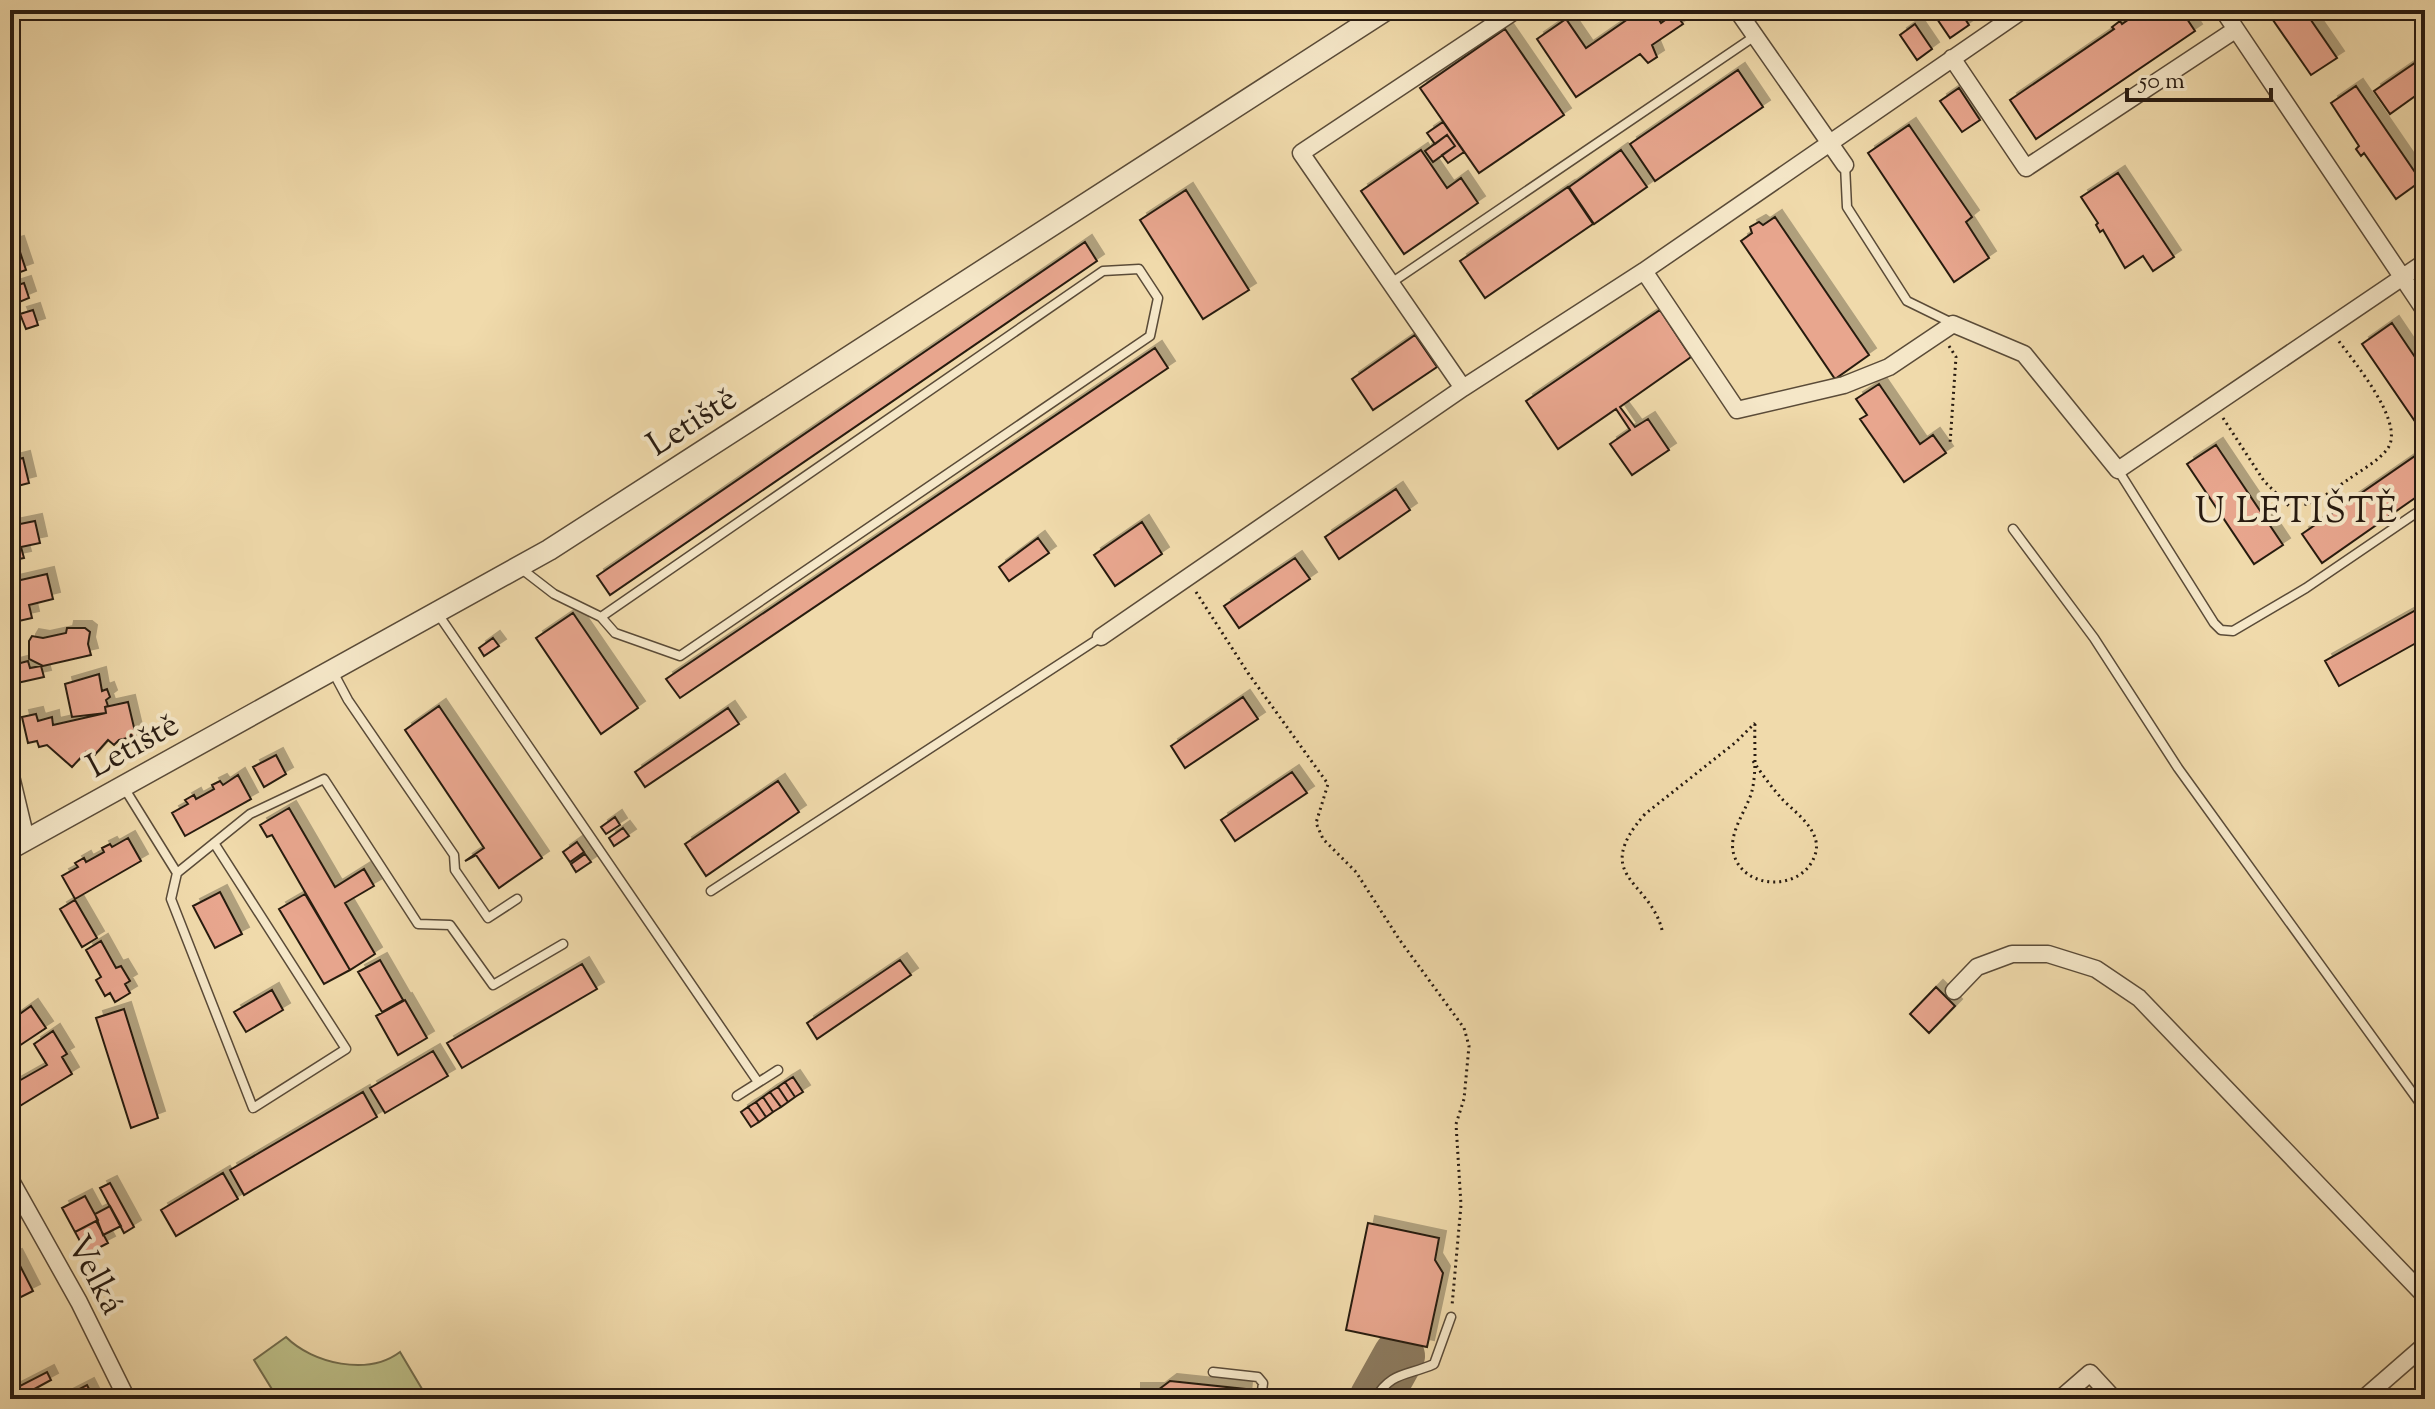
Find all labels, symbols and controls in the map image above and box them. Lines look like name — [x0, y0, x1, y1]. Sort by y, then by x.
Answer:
scale bar — [2127, 52, 2271, 102]
text: 50 m — [2137, 65, 2185, 99]
street label: Letiště — [638, 376, 747, 470]
district label: U LETIŠTĚ — [2195, 487, 2399, 539]
street label: Letiště — [79, 702, 189, 792]
street label: Velká — [53, 1227, 135, 1324]

